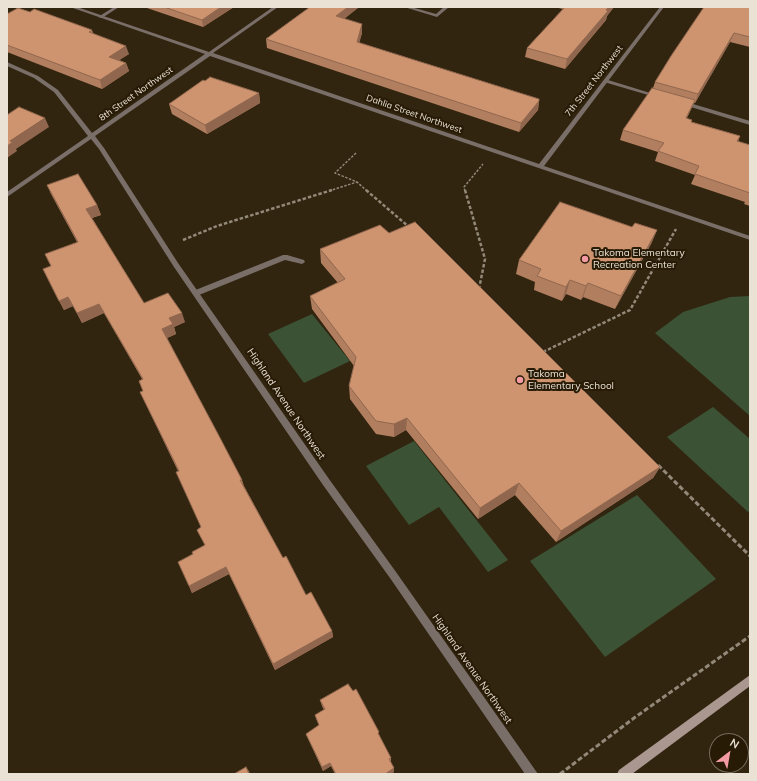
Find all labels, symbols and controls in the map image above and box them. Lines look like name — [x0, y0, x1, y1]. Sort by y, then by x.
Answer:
street label: 7th Street Northwest — [563, 43, 625, 119]
street label: 8th Street Northwest — [97, 65, 175, 123]
street label: Dahlia Street Northwest — [365, 93, 463, 135]
place label: Takoma Elementary Recreation Center — [593, 247, 685, 270]
marker: Takoma Elementary Recreation Center — [580, 254, 590, 264]
street label: Highland Avenue Northwest — [244, 346, 328, 462]
place label: Takoma Elementary School — [528, 368, 614, 392]
marker: Takoma Elementary School — [515, 375, 525, 385]
street label: Highland Avenue Northwest — [429, 612, 515, 726]
north arrow — [709, 733, 749, 773]
text: N — [727, 735, 742, 752]

